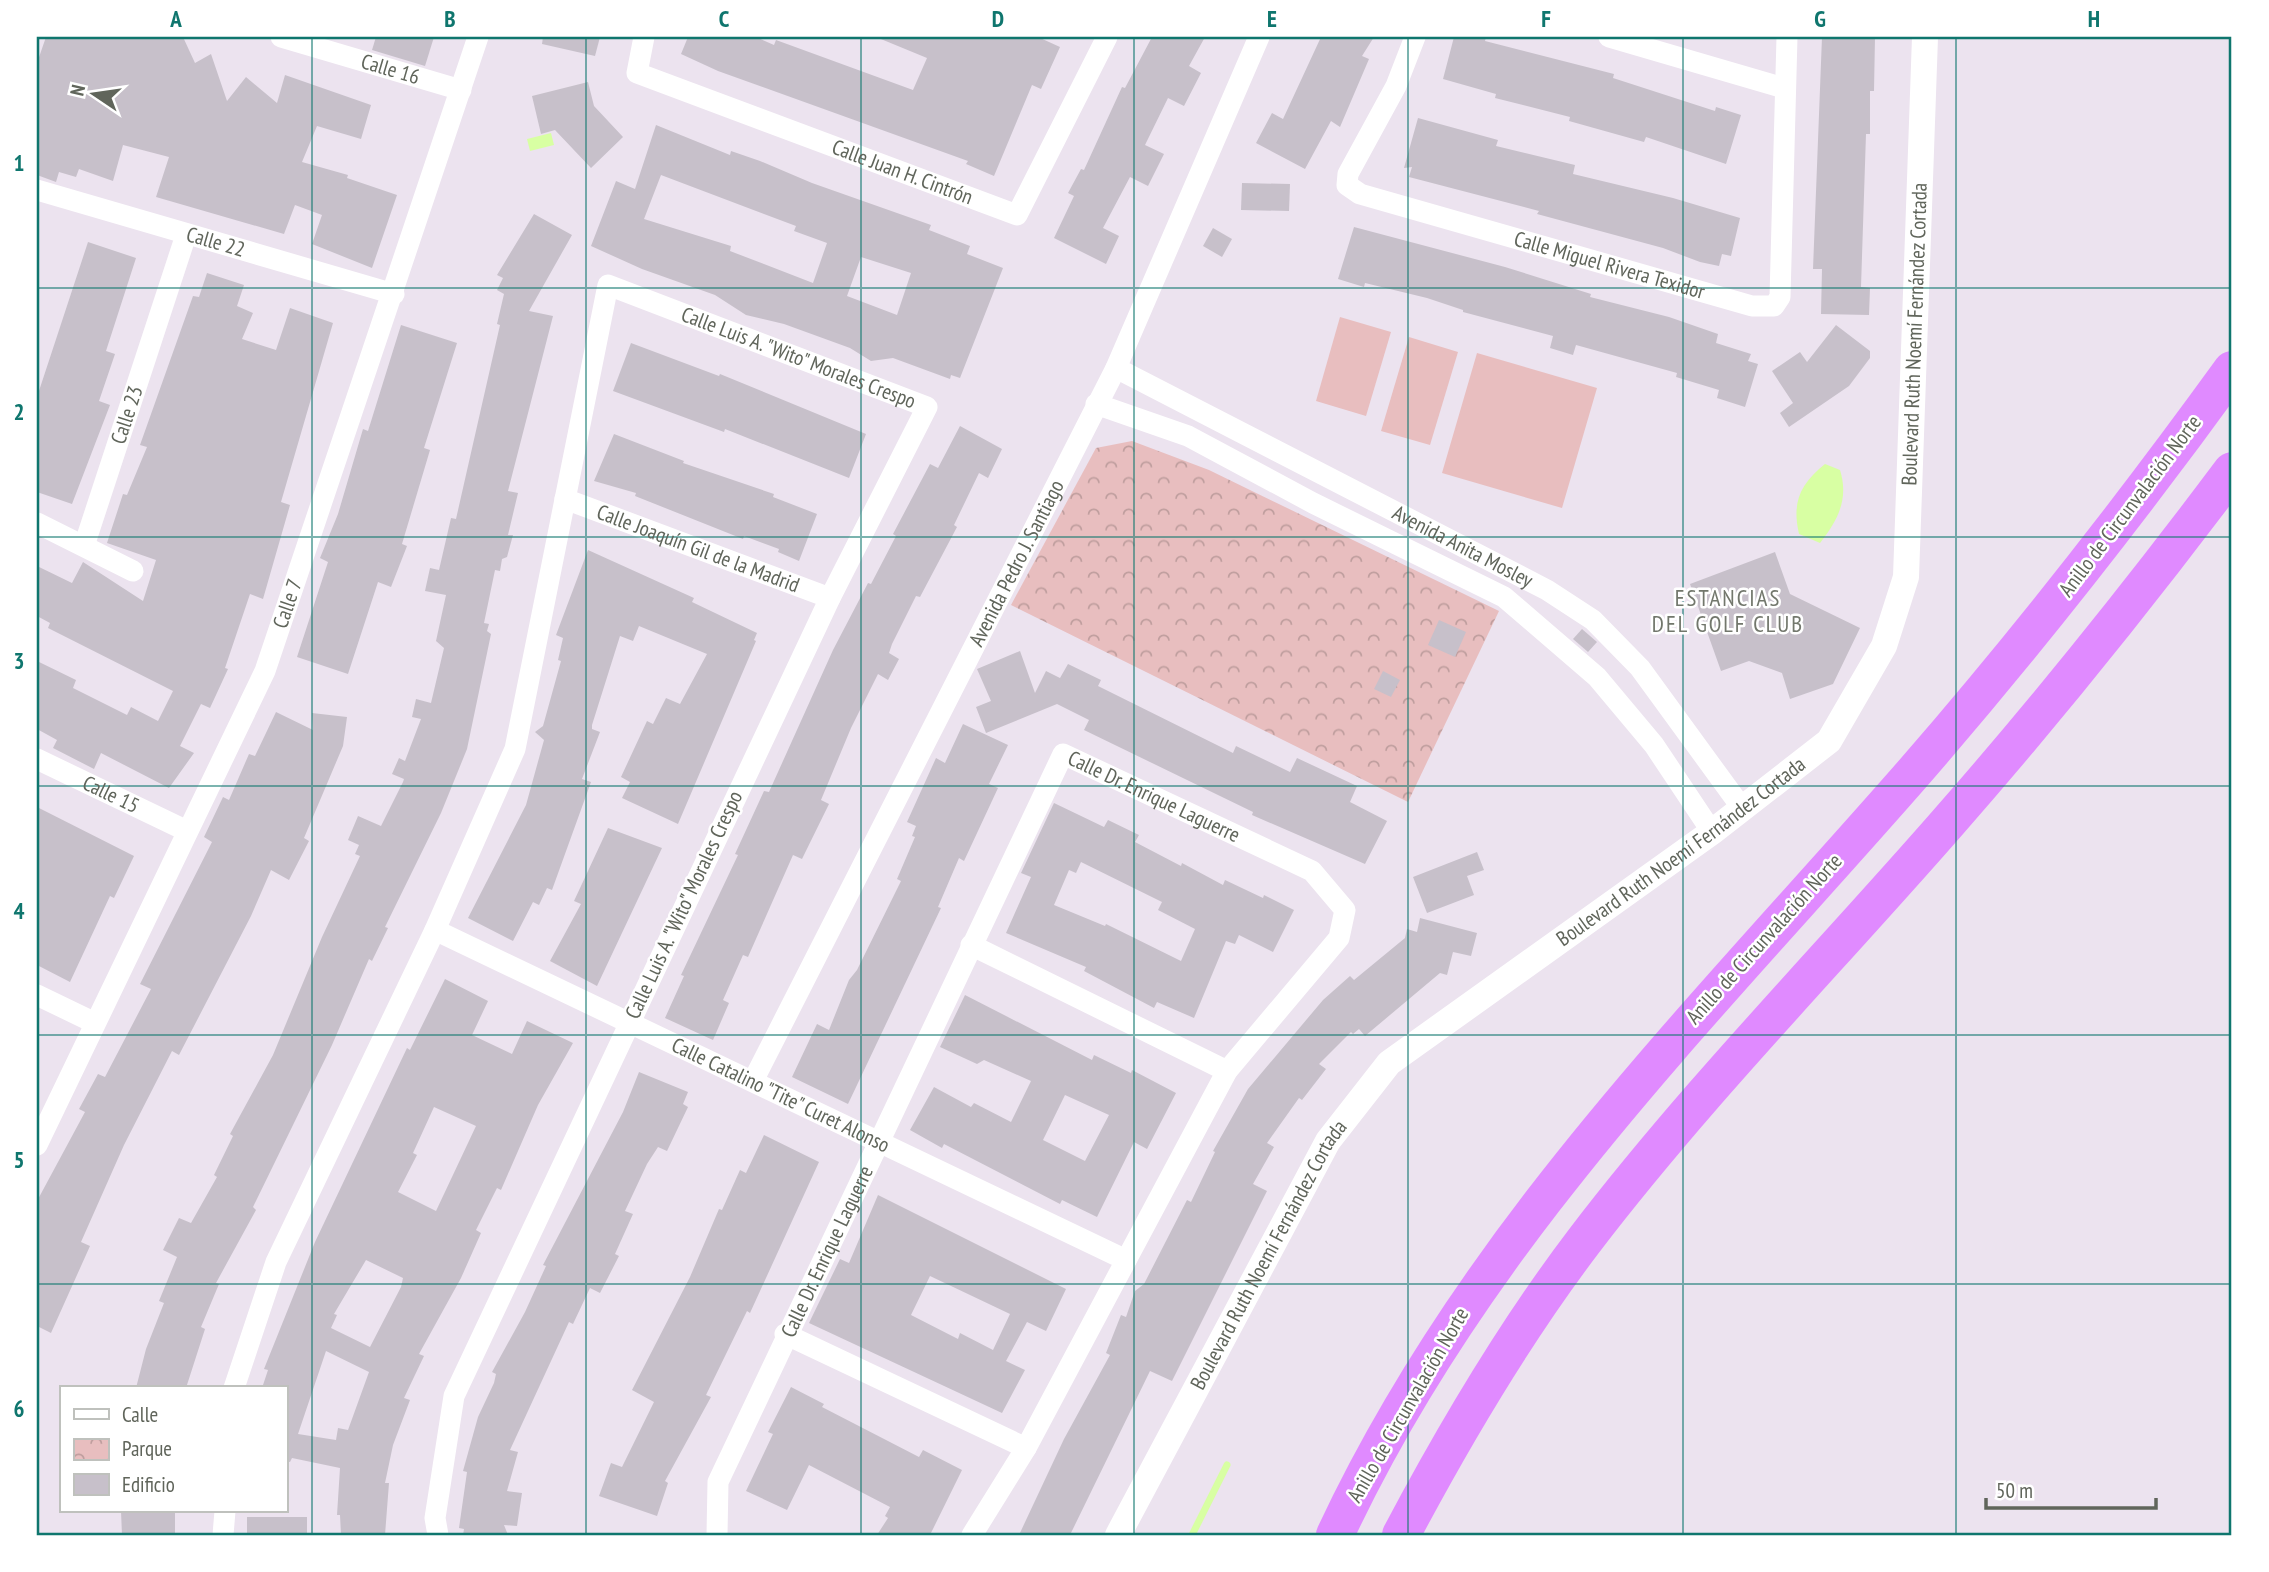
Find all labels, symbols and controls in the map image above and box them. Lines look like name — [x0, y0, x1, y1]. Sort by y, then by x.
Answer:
text: A — [169, 4, 182, 33]
text: B — [444, 4, 456, 33]
text: C — [719, 4, 730, 33]
text: D — [992, 4, 1004, 33]
text: E — [1267, 4, 1277, 33]
text: F — [1541, 4, 1551, 33]
text: G — [1814, 4, 1826, 33]
text: H — [2088, 4, 2100, 33]
street label: Calle 16 — [358, 47, 423, 90]
north arrow — [60, 60, 130, 130]
text: N — [65, 82, 90, 98]
street label: Calle Juan H. Cintrón — [828, 133, 977, 210]
text: 1 — [14, 148, 25, 177]
street label: Boulevard Ruth Noemí Fernández Cortada — [1895, 182, 1933, 486]
street label: Calle 22 — [183, 220, 248, 263]
street label: Calle Miguel Rivera Texidor — [1511, 225, 1708, 305]
street label: Calle Luis A. "Wito" Morales Crespo — [678, 300, 920, 414]
street label: Calle 23 — [104, 382, 149, 447]
text: 2 — [14, 397, 25, 426]
street label: Anillo de Circunvalación Norte — [2052, 410, 2207, 602]
street label: Avenida Pedro J. Santiago — [963, 475, 1070, 651]
street label: Calle Joaquín Gil de la Madrid — [593, 498, 803, 598]
street label: Avenida Anita Mosley — [1388, 499, 1538, 594]
street label: Calle 7 — [266, 575, 308, 632]
district label: ESTANCIAS DEL GOLF CLUB — [1652, 583, 1804, 638]
text: 3 — [14, 646, 25, 675]
street label: Calle Dr. Enrique Laguerre — [1064, 744, 1244, 848]
street label: Boulevard Ruth Noemí Fernández Cortada — [1551, 750, 1811, 952]
street label: Calle 15 — [78, 769, 144, 819]
street label: Calle Luis A. "Wito" Morales Crespo — [619, 786, 748, 1023]
street label: Anillo de Circunvalación Norte — [1680, 848, 1847, 1030]
text: 4 — [14, 896, 25, 925]
street label: Calle Catalino "Tite" Curet Alonso — [667, 1031, 894, 1158]
street label: Boulevard Ruth Noemí Fernández Cortada — [1184, 1114, 1352, 1394]
text: 5 — [14, 1145, 25, 1174]
street label: Calle Dr. Enrique Laguerre — [774, 1161, 879, 1342]
street label: Anillo de Circunvalación Norte — [1341, 1303, 1474, 1507]
legend — [60, 1386, 287, 1512]
text: 6 — [14, 1394, 25, 1423]
text: Calle — [122, 1401, 158, 1428]
text: Parque — [122, 1435, 172, 1462]
scale bar — [1986, 1467, 2155, 1511]
text: Edificio — [122, 1471, 175, 1498]
text: 50 m — [1996, 1477, 2033, 1504]

